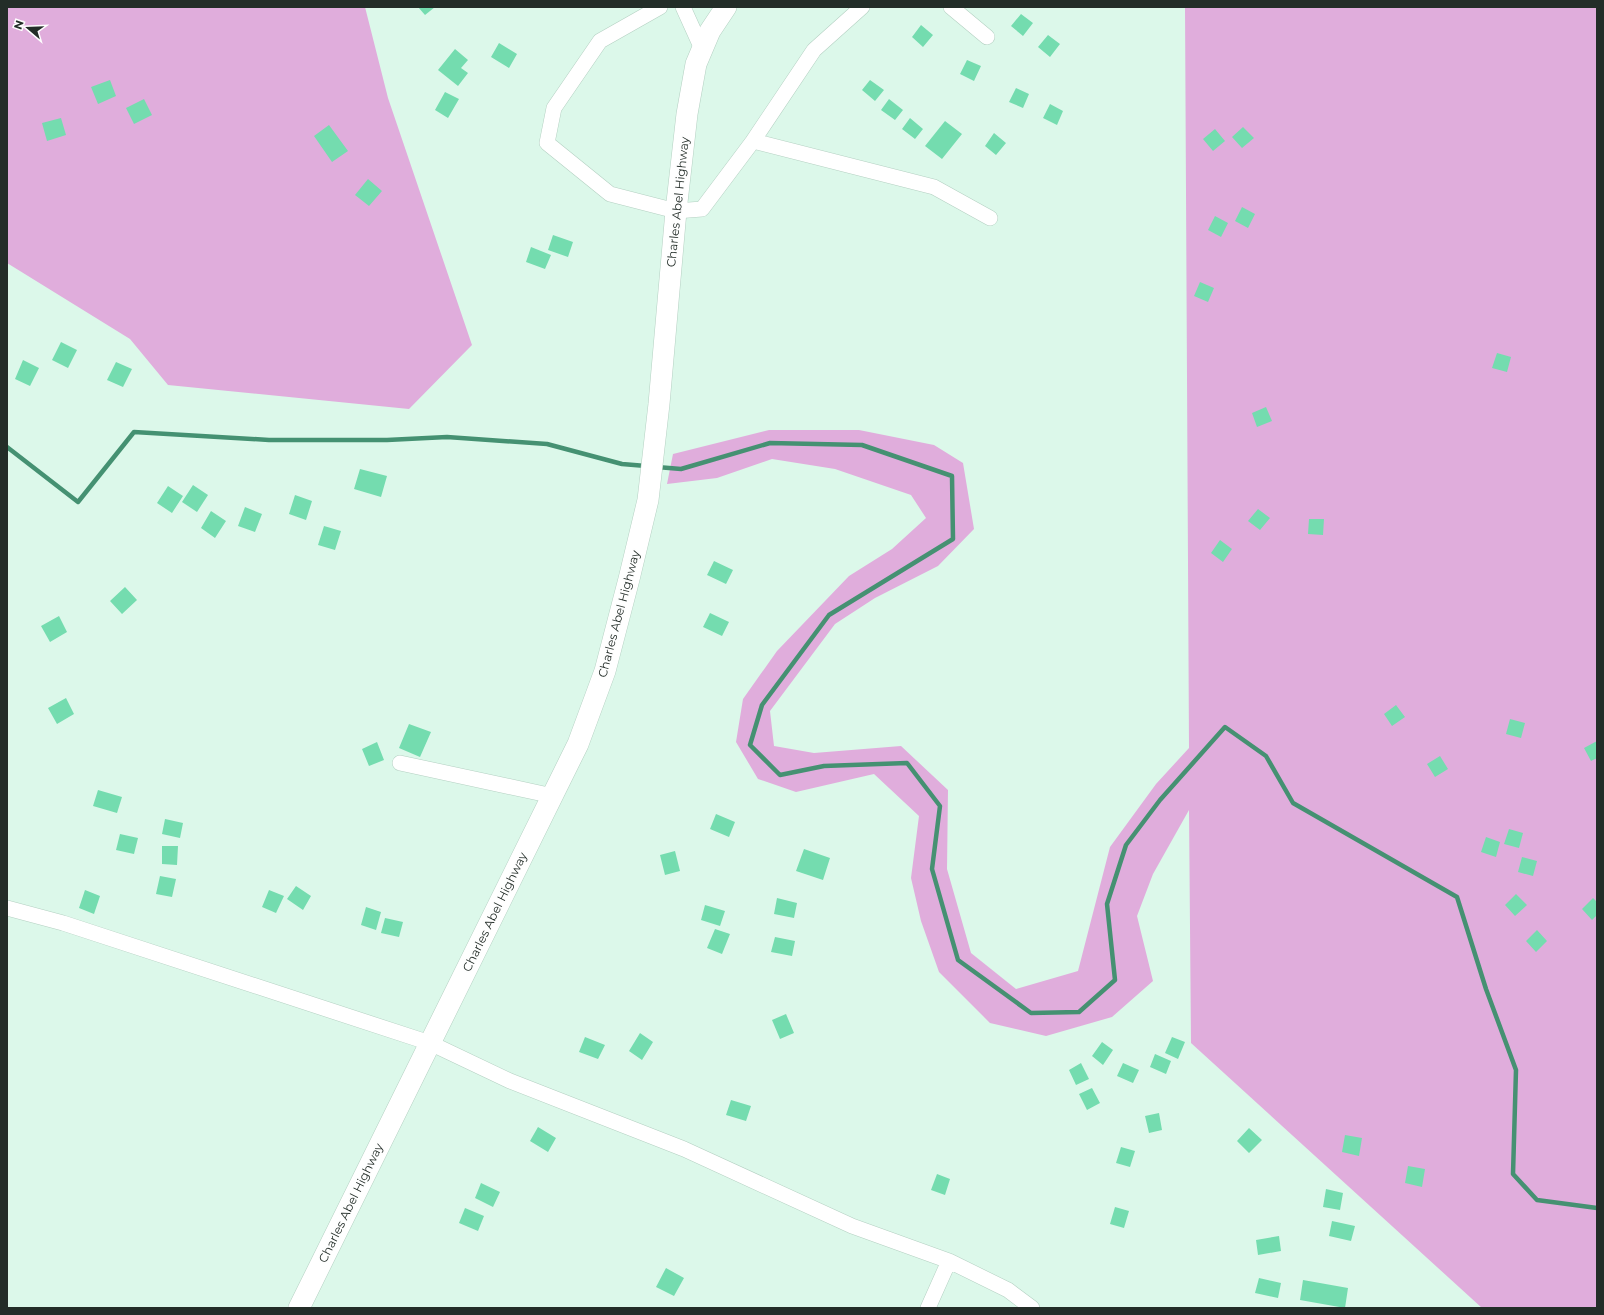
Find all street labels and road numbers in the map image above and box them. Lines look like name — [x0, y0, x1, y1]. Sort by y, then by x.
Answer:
street label: Charles Abel Highway — [663, 135, 692, 268]
street label: Charles Abel Highway — [594, 548, 643, 679]
street label: Charles Abel Highway — [459, 849, 530, 974]
street label: Charles Abel Highway — [315, 1140, 386, 1265]

